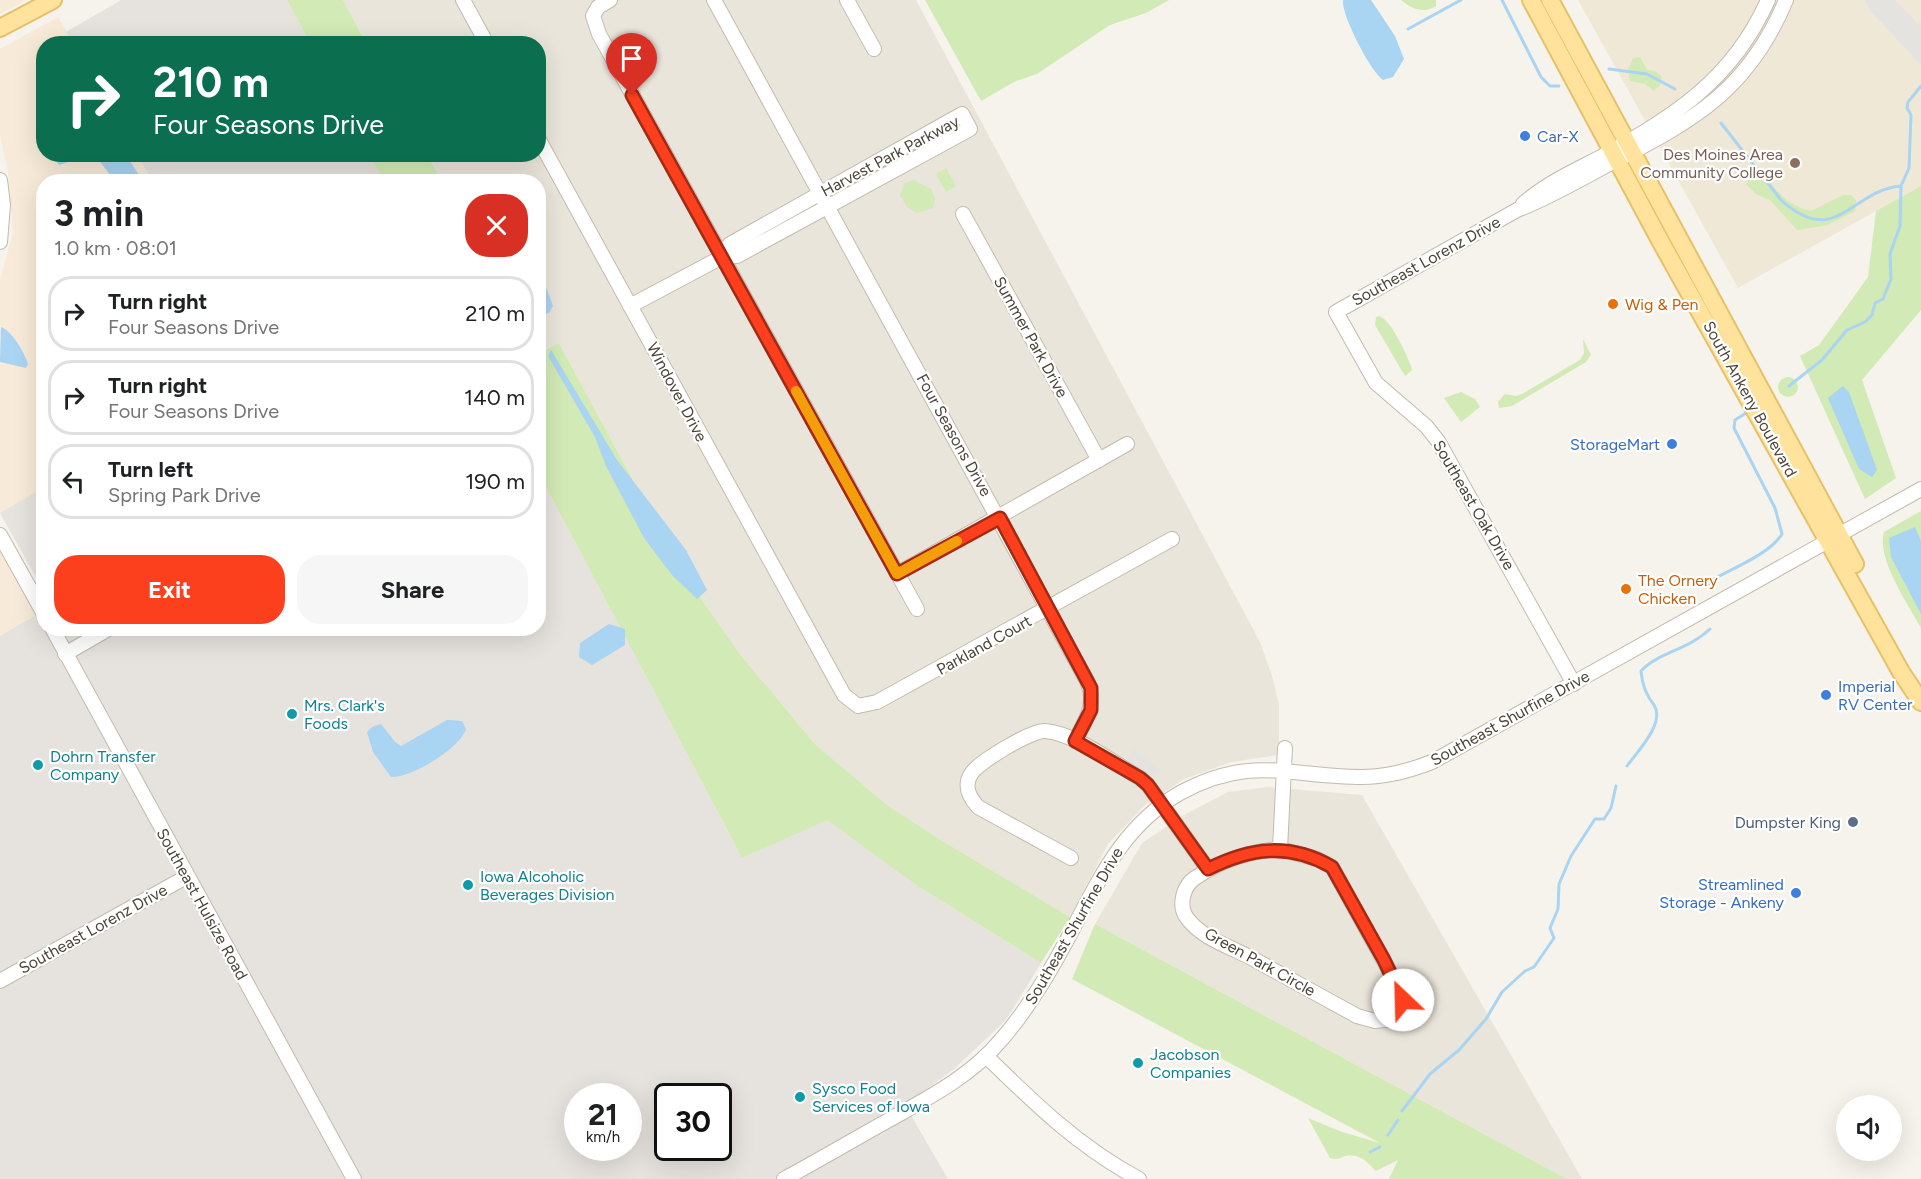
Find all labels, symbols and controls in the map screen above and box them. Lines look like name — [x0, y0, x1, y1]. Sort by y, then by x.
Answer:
pin — [606, 33, 657, 95]
icon: arrive — [615, 42, 648, 75]
text: 210 m — [153, 57, 269, 108]
icon: right — [54, 60, 132, 138]
text: Four Seasons Drive — [153, 108, 384, 141]
street label: Harvest Park Parkway — [818, 111, 963, 200]
place label: Car-X — [1537, 127, 1579, 146]
marker: Car-X — [1518, 129, 1532, 143]
place label: Des Moines Area Community College — [1640, 145, 1783, 182]
marker: Des Moines Area Community College — [1788, 156, 1802, 170]
text: 3 min — [54, 192, 144, 235]
button: close — [465, 194, 528, 257]
street label: Southeast Lorenz Drive — [1348, 212, 1504, 310]
text: 1.0 km · 08:01 — [54, 236, 177, 260]
street label: Summer Park Drive — [990, 273, 1072, 401]
text: Turn right — [108, 288, 207, 315]
place label: Wig & Pen — [1625, 295, 1699, 314]
icon: right — [57, 297, 90, 330]
marker: Wig & Pen — [1606, 297, 1620, 311]
text: 210 m — [465, 300, 525, 327]
text: Four Seasons Drive — [108, 315, 279, 339]
street label: South Ankeny Boulevard — [1699, 318, 1801, 480]
street label: Windover Drive — [643, 339, 711, 445]
street label: Four Seasons Drive — [912, 371, 996, 500]
text: Turn right — [108, 372, 207, 399]
icon: right — [57, 381, 90, 414]
text: 140 m — [464, 384, 525, 411]
text: Four Seasons Drive — [108, 399, 279, 423]
place label: StorageMart — [1570, 435, 1660, 454]
street label: Southeast Oak Drive — [1429, 437, 1519, 573]
marker: StorageMart — [1665, 437, 1679, 451]
text: Turn left — [108, 456, 194, 483]
icon: left — [57, 465, 90, 498]
text: 190 m — [465, 468, 525, 495]
text: Spring Park Drive — [108, 483, 261, 507]
button: Exit — [54, 555, 285, 624]
button: Share — [297, 555, 528, 624]
place label: The Ornery Chicken — [1638, 571, 1718, 608]
marker: The Ornery Chicken — [1619, 582, 1633, 596]
street label: Parkland Court — [933, 611, 1035, 679]
street label: Southeast Shurfine Drive — [1427, 666, 1593, 770]
place label: Imperial RV Center — [1838, 677, 1913, 714]
marker: Imperial RV Center — [1819, 688, 1833, 702]
place label: Mrs. Clark's Foods — [304, 696, 385, 733]
marker: Mrs. Clark's Foods — [285, 707, 299, 721]
place label: Dohrn Transfer Company — [50, 747, 156, 784]
marker: Dohrn Transfer Company — [31, 758, 45, 772]
place label: Dumpster King — [1735, 813, 1841, 832]
marker: Dumpster King — [1846, 815, 1860, 829]
street label: Southeast Hulsize Road — [152, 825, 252, 983]
street label: Southeast Shurfine Drive — [1021, 844, 1127, 1008]
place label: Iowa Alcoholic Beverages Division — [480, 867, 614, 904]
place label: Streamlined Storage - Ankeny — [1659, 875, 1785, 912]
marker: Iowa Alcoholic Beverages Division — [461, 878, 475, 892]
street label: Southeast Lorenz Drive — [15, 880, 171, 978]
marker: Streamlined Storage - Ankeny — [1789, 886, 1803, 900]
street label: Green Park Circle — [1201, 924, 1319, 1000]
position arrow — [1371, 968, 1435, 1032]
place label: Jacobson Companies — [1150, 1045, 1231, 1082]
marker: Jacobson Companies — [1131, 1056, 1145, 1070]
place label: Sysco Food Services of Iowa — [812, 1079, 930, 1116]
speed limit sign: 30 — [654, 1083, 732, 1161]
marker: Sysco Food Services of Iowa — [793, 1090, 807, 1104]
map controls — [1836, 1095, 1902, 1161]
button: sound — [1836, 1095, 1902, 1161]
text: 21 — [588, 1096, 618, 1133]
text: km/h — [586, 1128, 620, 1146]

